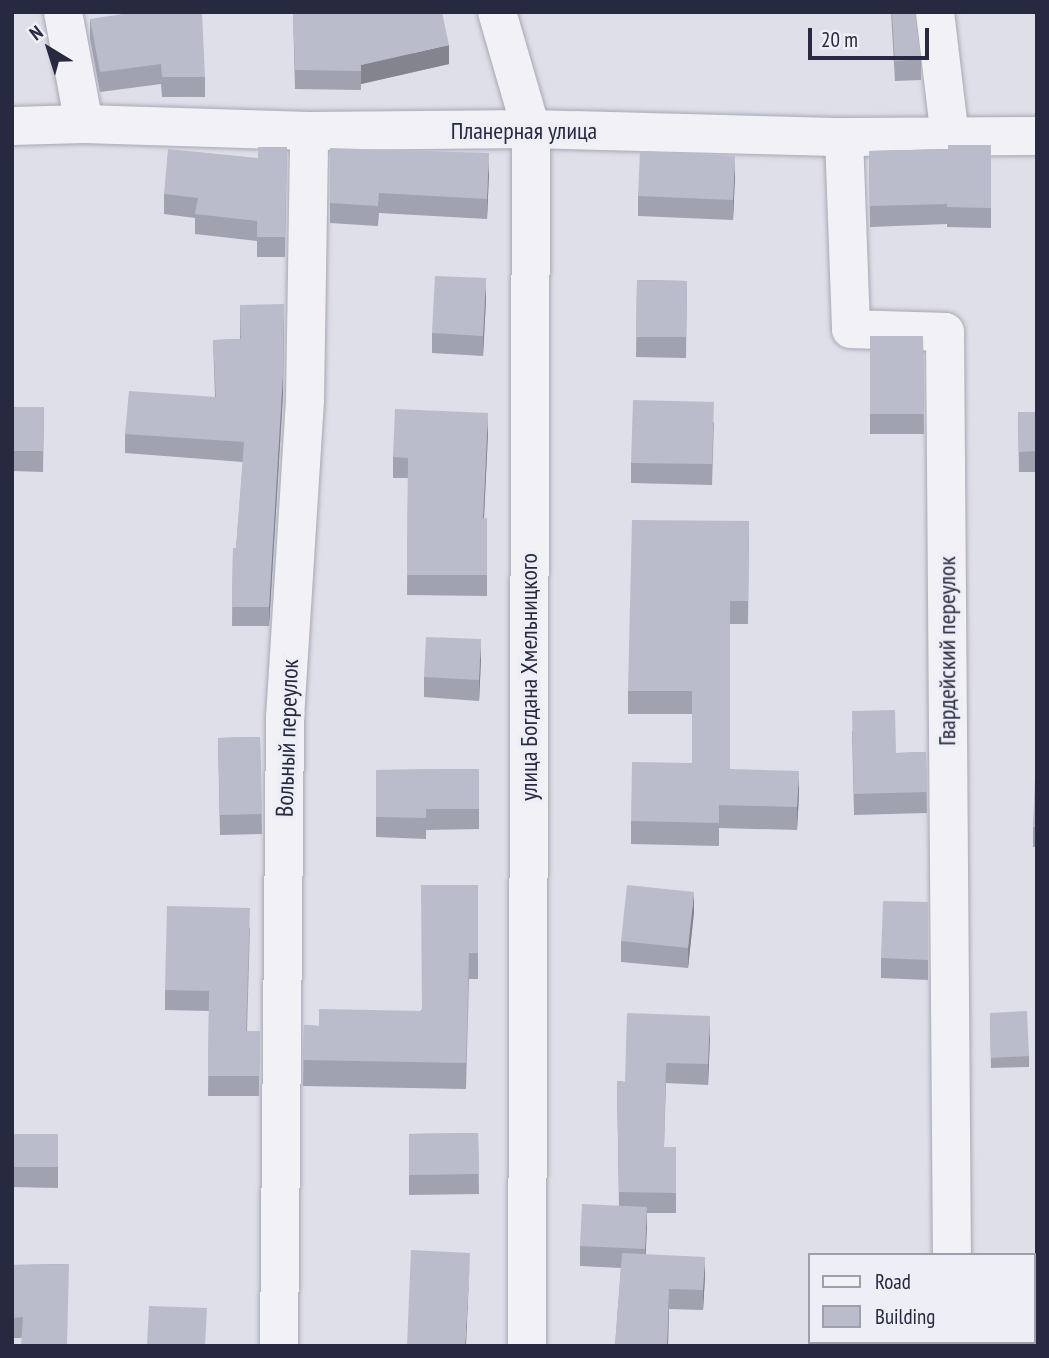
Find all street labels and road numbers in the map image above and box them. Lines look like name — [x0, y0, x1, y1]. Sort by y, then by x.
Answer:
street label: Планерная улица — [451, 117, 597, 145]
street label: улица Богдана Хмельницкого — [515, 553, 543, 801]
street label: Гвардейский переулок — [933, 556, 961, 746]
street label: Вольный переулок — [270, 659, 304, 817]

